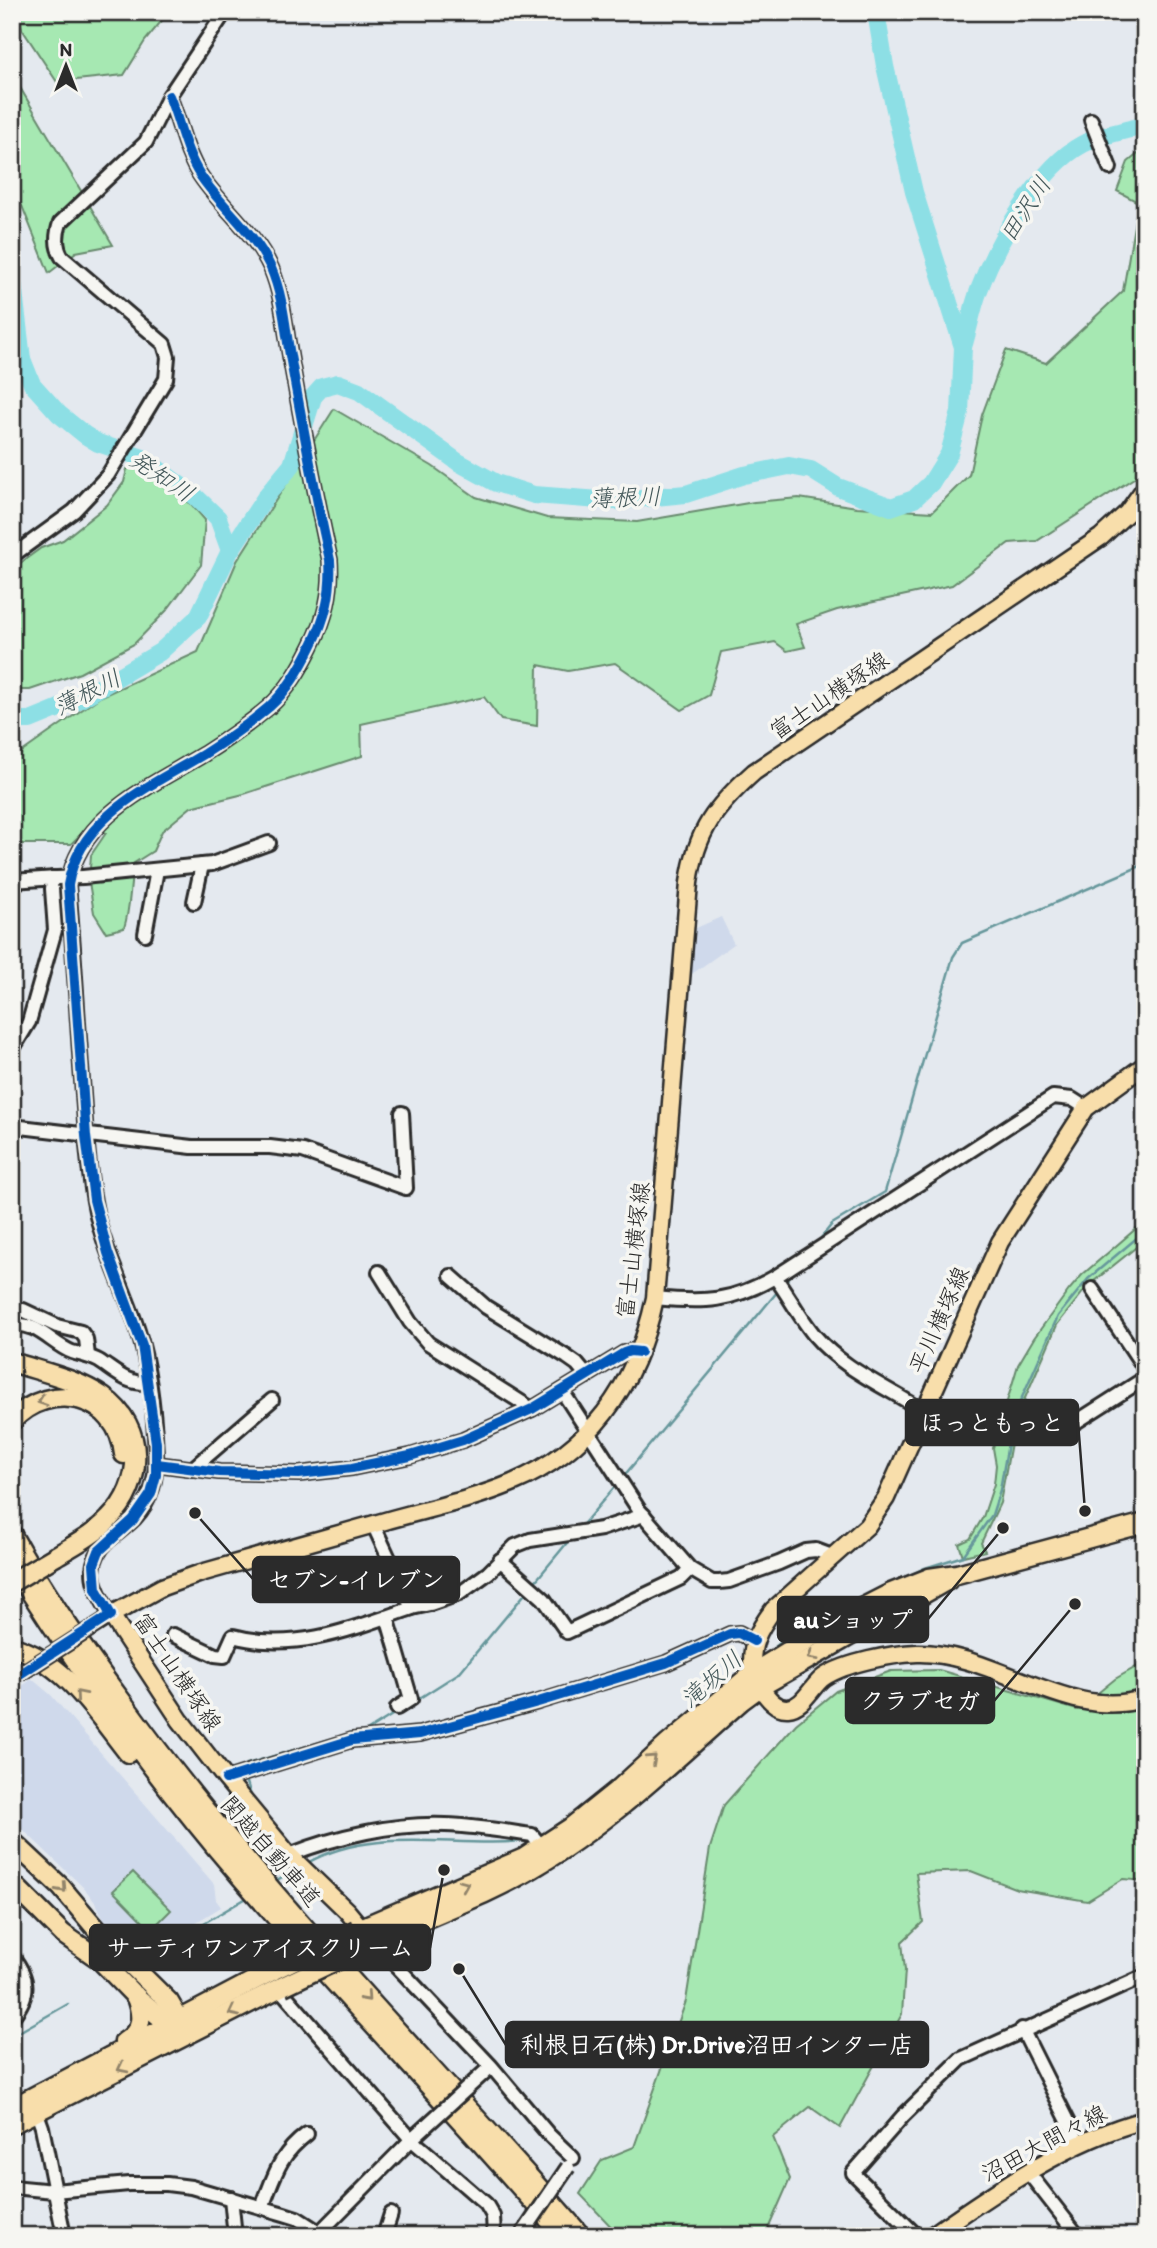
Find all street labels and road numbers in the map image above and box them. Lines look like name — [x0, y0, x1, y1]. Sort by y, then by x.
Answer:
street label: 富士山横塚線 — [764, 645, 894, 745]
street label: 富士山横塚線 — [611, 1180, 655, 1320]
street label: 平川横塚線 — [903, 1262, 975, 1378]
street label: 富士山横塚線 — [128, 1607, 228, 1737]
street label: 関越自動車道 — [215, 1790, 327, 1912]
street label: 沼田大間々線 — [977, 2098, 1111, 2188]

